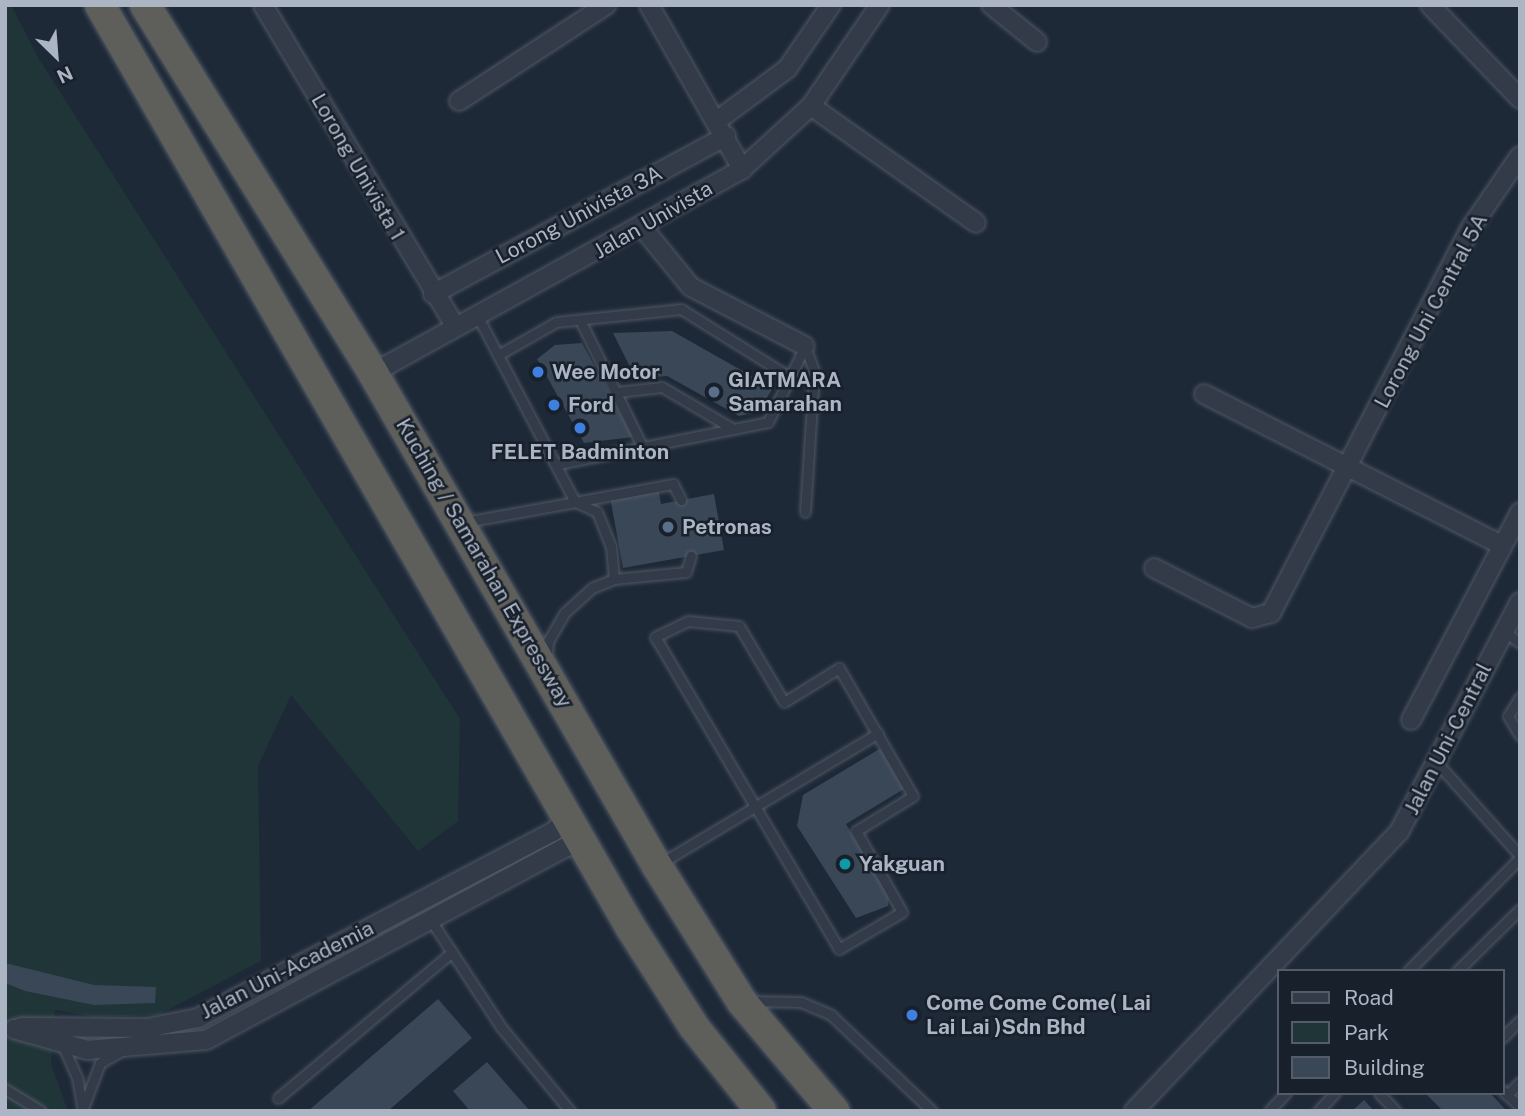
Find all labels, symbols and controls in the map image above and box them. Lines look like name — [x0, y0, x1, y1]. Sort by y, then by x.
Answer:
north arrow — [21, 21, 91, 91]
text: N — [53, 62, 76, 88]
street label: Lorong Univista 1 — [306, 89, 410, 245]
street label: Lorong Univista 3A — [491, 160, 667, 270]
street label: Jalan Univista — [589, 176, 717, 264]
street label: Lorong Uni Central 5A — [1369, 210, 1493, 412]
place label: Wee Motor — [552, 359, 660, 385]
marker: Wee Motor — [530, 364, 546, 380]
place label: GIATMARA Samarahan — [728, 367, 842, 417]
marker: GIATMARA Samarahan — [706, 384, 722, 400]
place label: Ford — [568, 392, 614, 418]
marker: Ford — [546, 397, 562, 413]
street label: Kuching / Samarahan Expressway — [391, 414, 577, 712]
marker: FELET Badminton — [572, 420, 588, 436]
place label: FELET Badminton — [491, 439, 669, 465]
place label: Petronas — [682, 514, 772, 540]
marker: Petronas — [660, 519, 676, 535]
street label: Jalan Uni-Central — [1399, 659, 1497, 819]
place label: Yakguan — [859, 851, 945, 877]
marker: Yakguan — [837, 856, 853, 872]
street label: Jalan Uni-Academia — [196, 915, 378, 1025]
legend — [1276, 969, 1504, 1095]
text: Road — [1344, 985, 1394, 1010]
place label: Come Come Come( Lai Lai Lai )Sdn Bhd — [926, 990, 1151, 1040]
marker: Come Come Come( Lai Lai Lai )Sdn Bhd — [904, 1007, 920, 1023]
text: Park — [1344, 1020, 1389, 1045]
text: Building — [1344, 1055, 1425, 1080]

